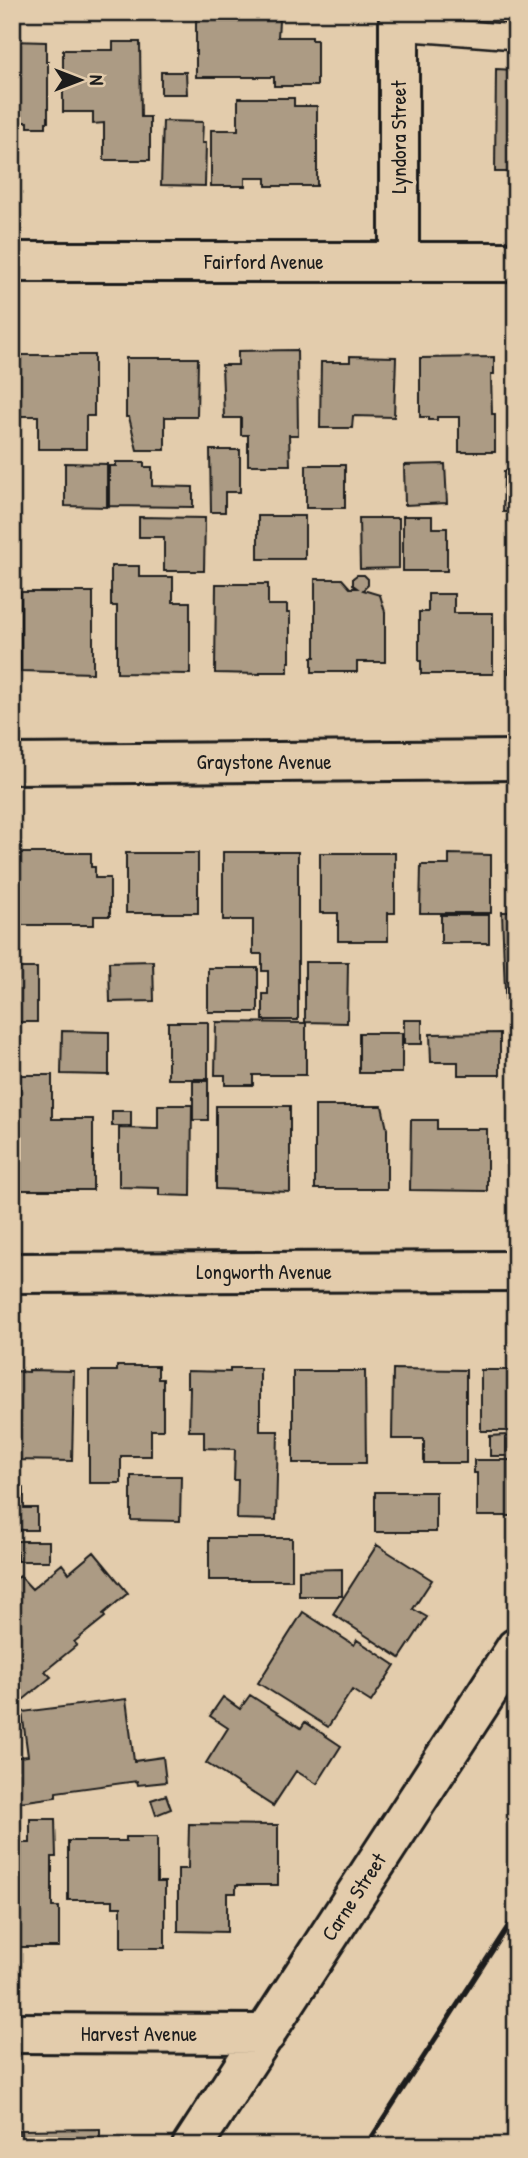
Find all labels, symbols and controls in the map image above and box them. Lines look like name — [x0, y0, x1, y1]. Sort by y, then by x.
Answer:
north arrow — [46, 46, 116, 116]
text: N — [84, 75, 110, 85]
street label: Lyndora Street — [384, 80, 413, 193]
street label: Fairford Avenue — [203, 247, 324, 276]
street label: Graystone Avenue — [197, 747, 332, 776]
street label: Longworth Avenue — [196, 1257, 332, 1286]
street label: Carne Street — [314, 1847, 393, 1946]
street label: Harvest Avenue — [81, 2019, 197, 2048]

